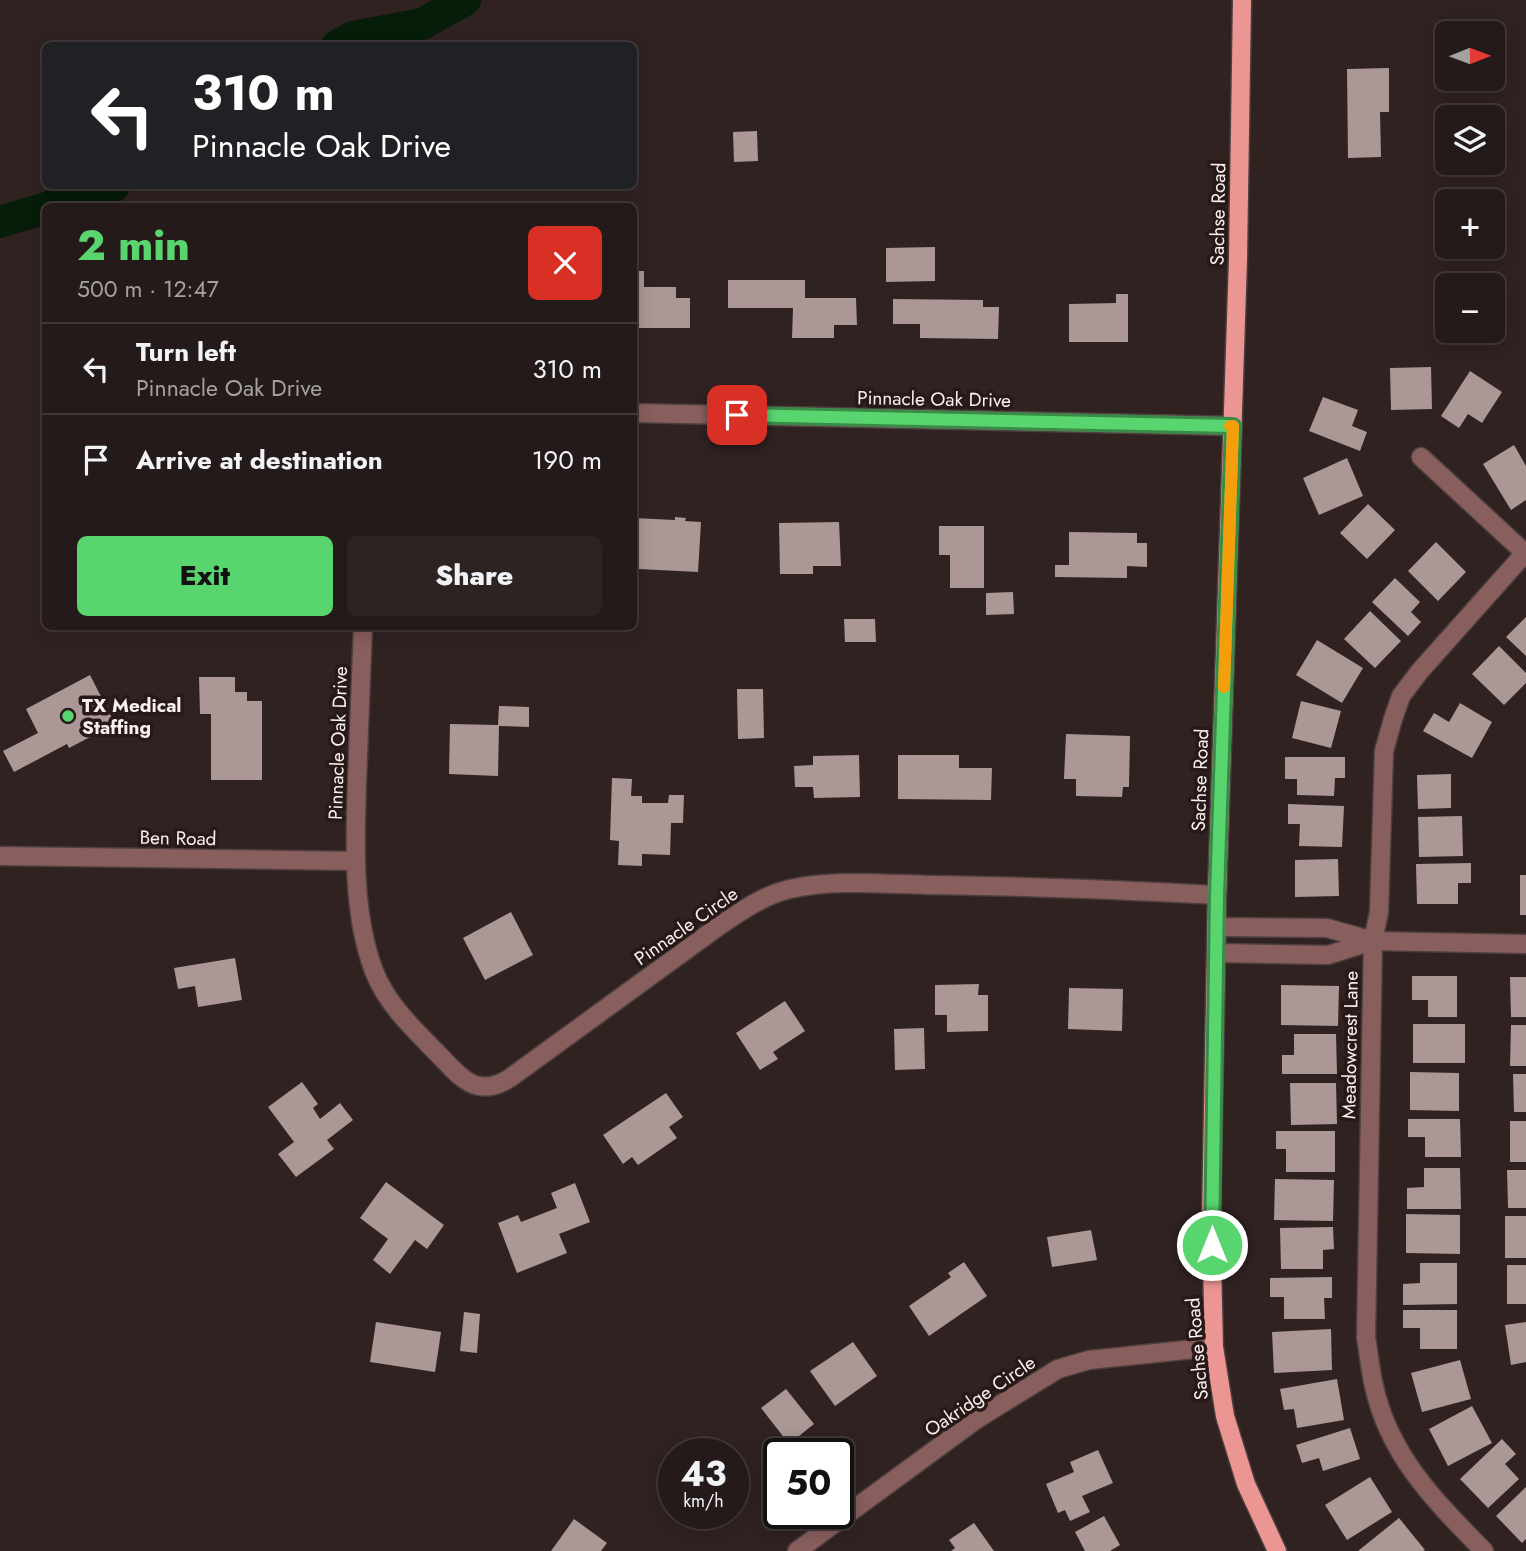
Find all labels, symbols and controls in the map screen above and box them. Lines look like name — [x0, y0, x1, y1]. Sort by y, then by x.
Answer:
north arrow — [1435, 21, 1505, 91]
map controls — [1435, 21, 1505, 343]
text: 310 m — [192, 58, 335, 128]
icon: left — [77, 70, 168, 161]
button: layers — [1435, 105, 1505, 175]
text: Pinnacle Oak Drive — [192, 123, 451, 169]
street label: Sachse Road — [1204, 162, 1232, 266]
button: + — [1435, 189, 1505, 259]
text: 2 min — [77, 215, 190, 276]
button: close — [528, 226, 602, 300]
text: 500 m · 12:47 — [77, 272, 219, 306]
button: − — [1435, 273, 1505, 343]
text: Turn left — [136, 333, 236, 371]
icon: left — [77, 350, 115, 388]
text: 310 m — [532, 350, 602, 388]
text: Pinnacle Oak Drive — [136, 371, 322, 405]
street label: Pinnacle Oak Drive — [857, 384, 1011, 414]
pin — [707, 385, 767, 445]
icon: arrive — [718, 396, 756, 434]
icon: arrive — [77, 441, 115, 479]
text: Arrive at destination — [136, 441, 383, 479]
text: 190 m — [532, 441, 602, 479]
button: Exit — [77, 536, 333, 616]
button: Share — [347, 536, 602, 616]
street label: Pinnacle Oak Drive — [322, 665, 354, 820]
place label: TX Medical Staffing — [82, 692, 182, 741]
marker: TX Medical Staffing — [60, 708, 76, 724]
street label: Sachse Road — [1185, 728, 1215, 832]
street label: Ben Road — [139, 824, 217, 852]
street label: Pinnacle Circle — [629, 880, 743, 972]
street label: Meadowcrest Lane — [1335, 970, 1365, 1119]
position arrow — [1175, 1208, 1249, 1282]
street label: Sachse Road — [1179, 1297, 1215, 1401]
street label: Oakridge Circle — [919, 1349, 1041, 1443]
speed limit sign: 50 — [763, 1438, 854, 1529]
text: 43 — [680, 1449, 727, 1499]
text: km/h — [683, 1488, 724, 1514]

